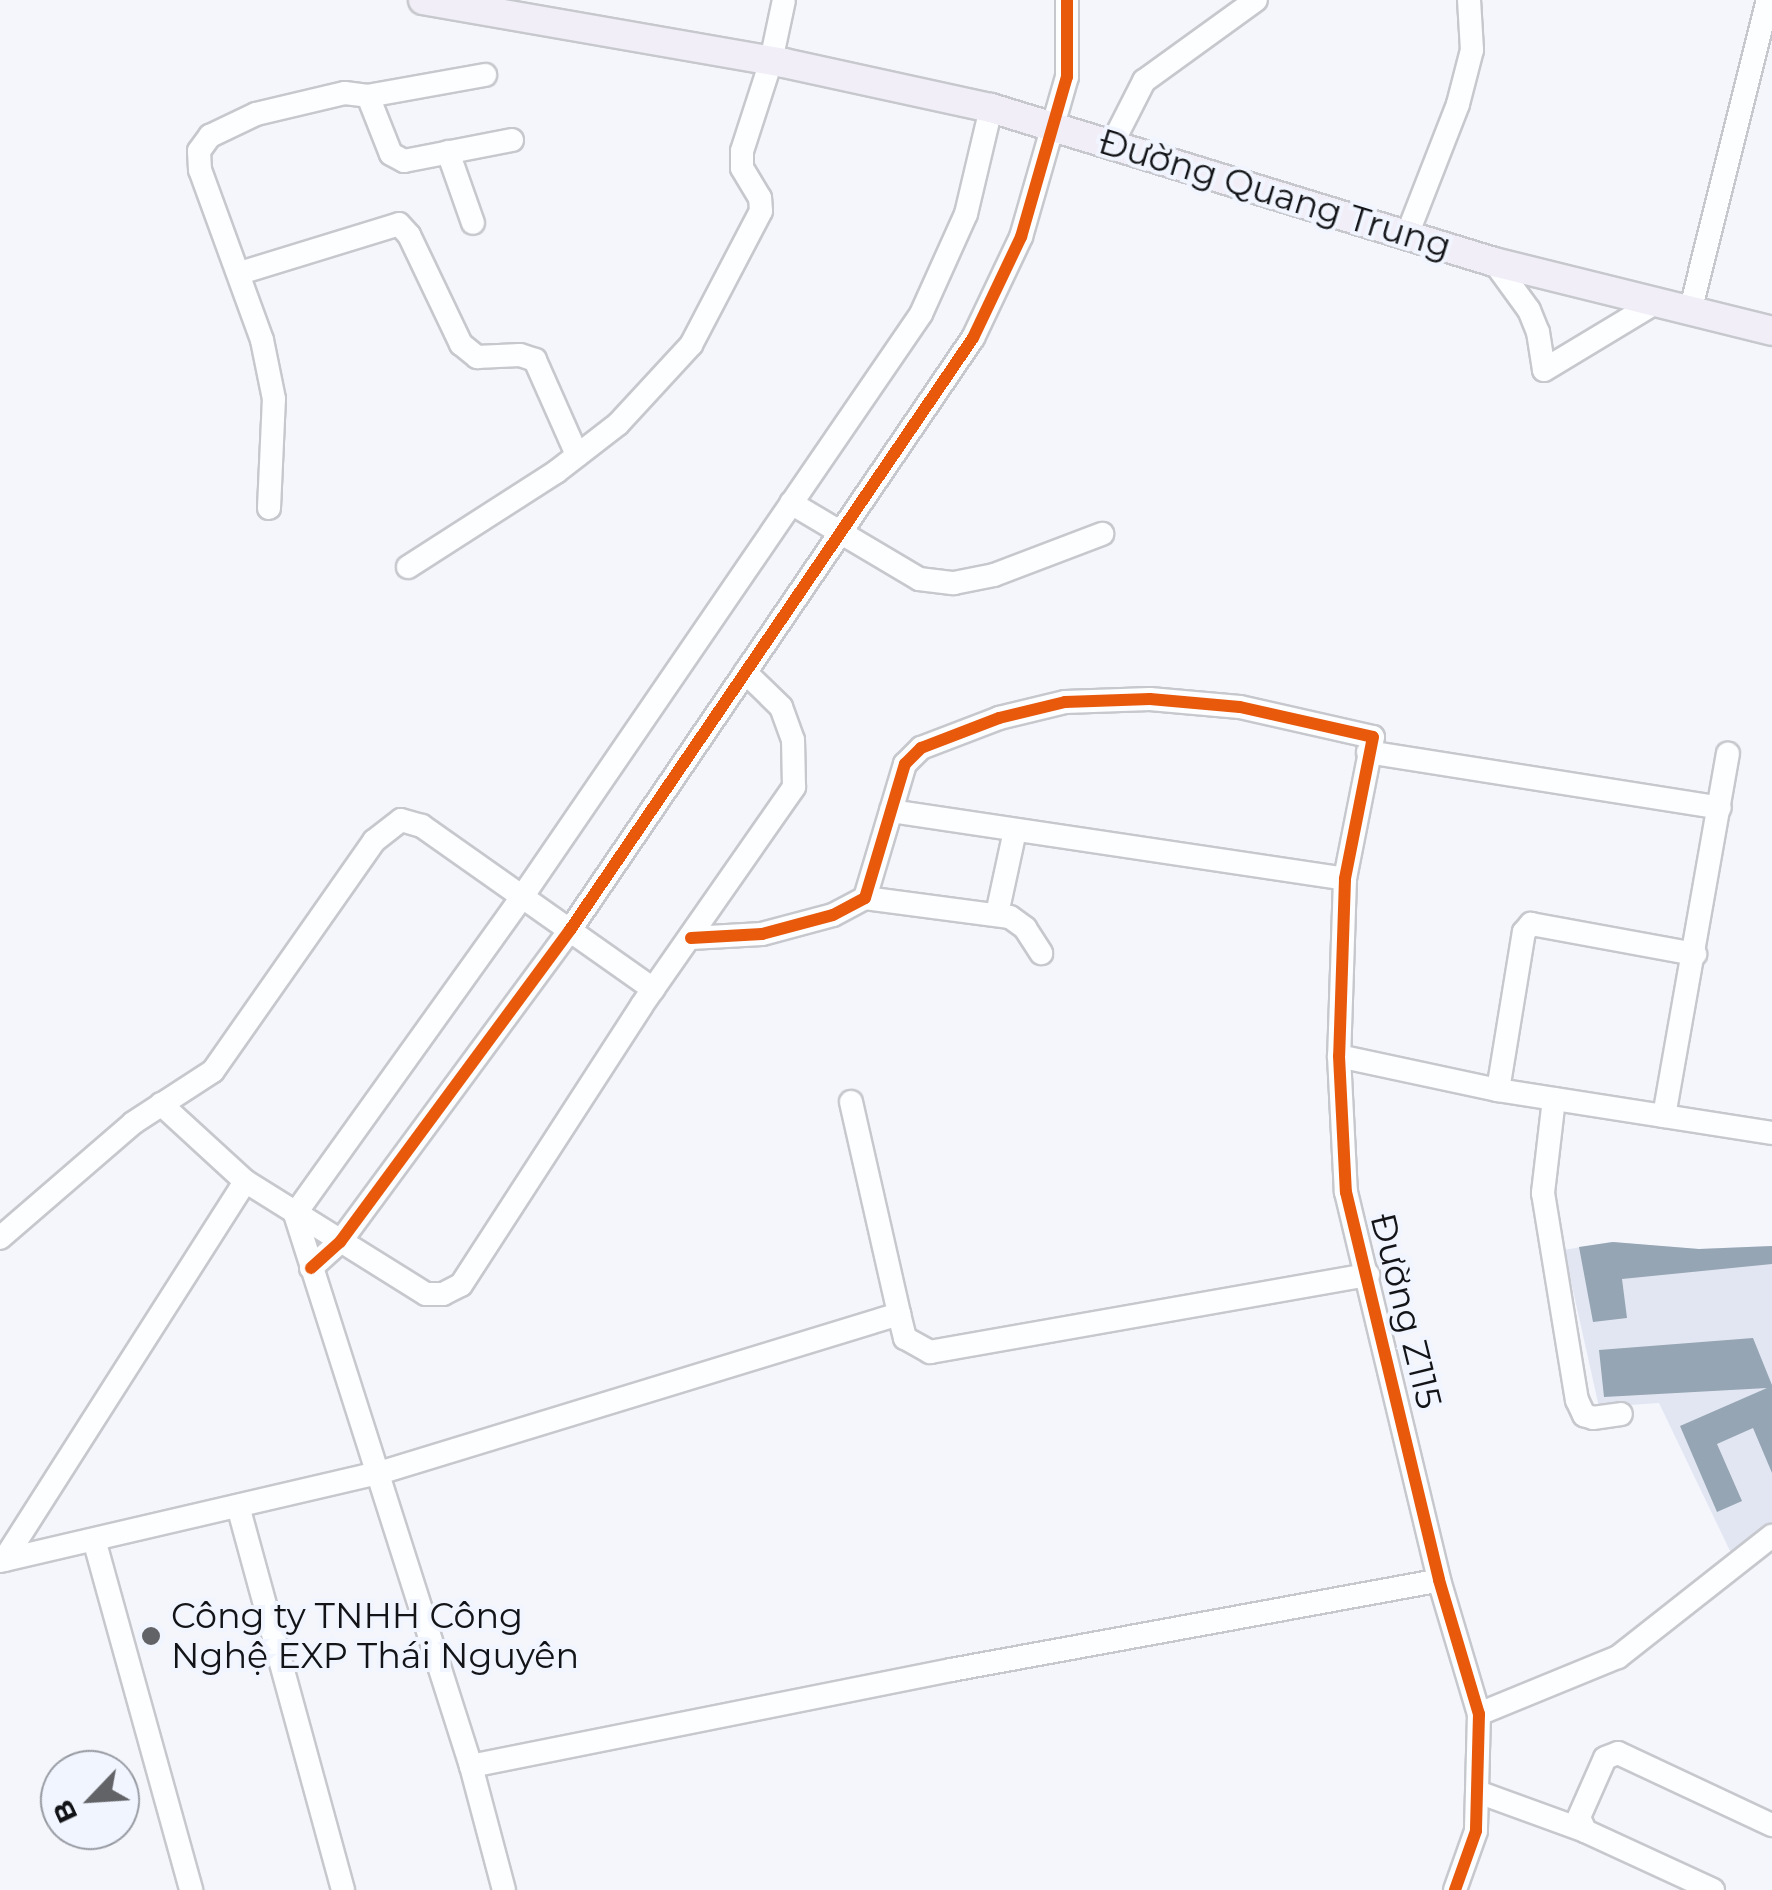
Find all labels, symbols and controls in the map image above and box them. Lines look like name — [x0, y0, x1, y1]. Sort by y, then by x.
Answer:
street label: Đường Quang Trung — [1094, 120, 1456, 268]
street label: Đường Z115 — [1362, 1209, 1450, 1413]
place label: Công ty TNHH Công Nghệ EXP Thái Nguyên — [171, 1595, 579, 1677]
marker: Công ty TNHH Công Nghệ EXP Thái Nguyên — [140, 1625, 162, 1647]
north arrow — [40, 1750, 140, 1850]
text: B — [45, 1795, 85, 1829]

